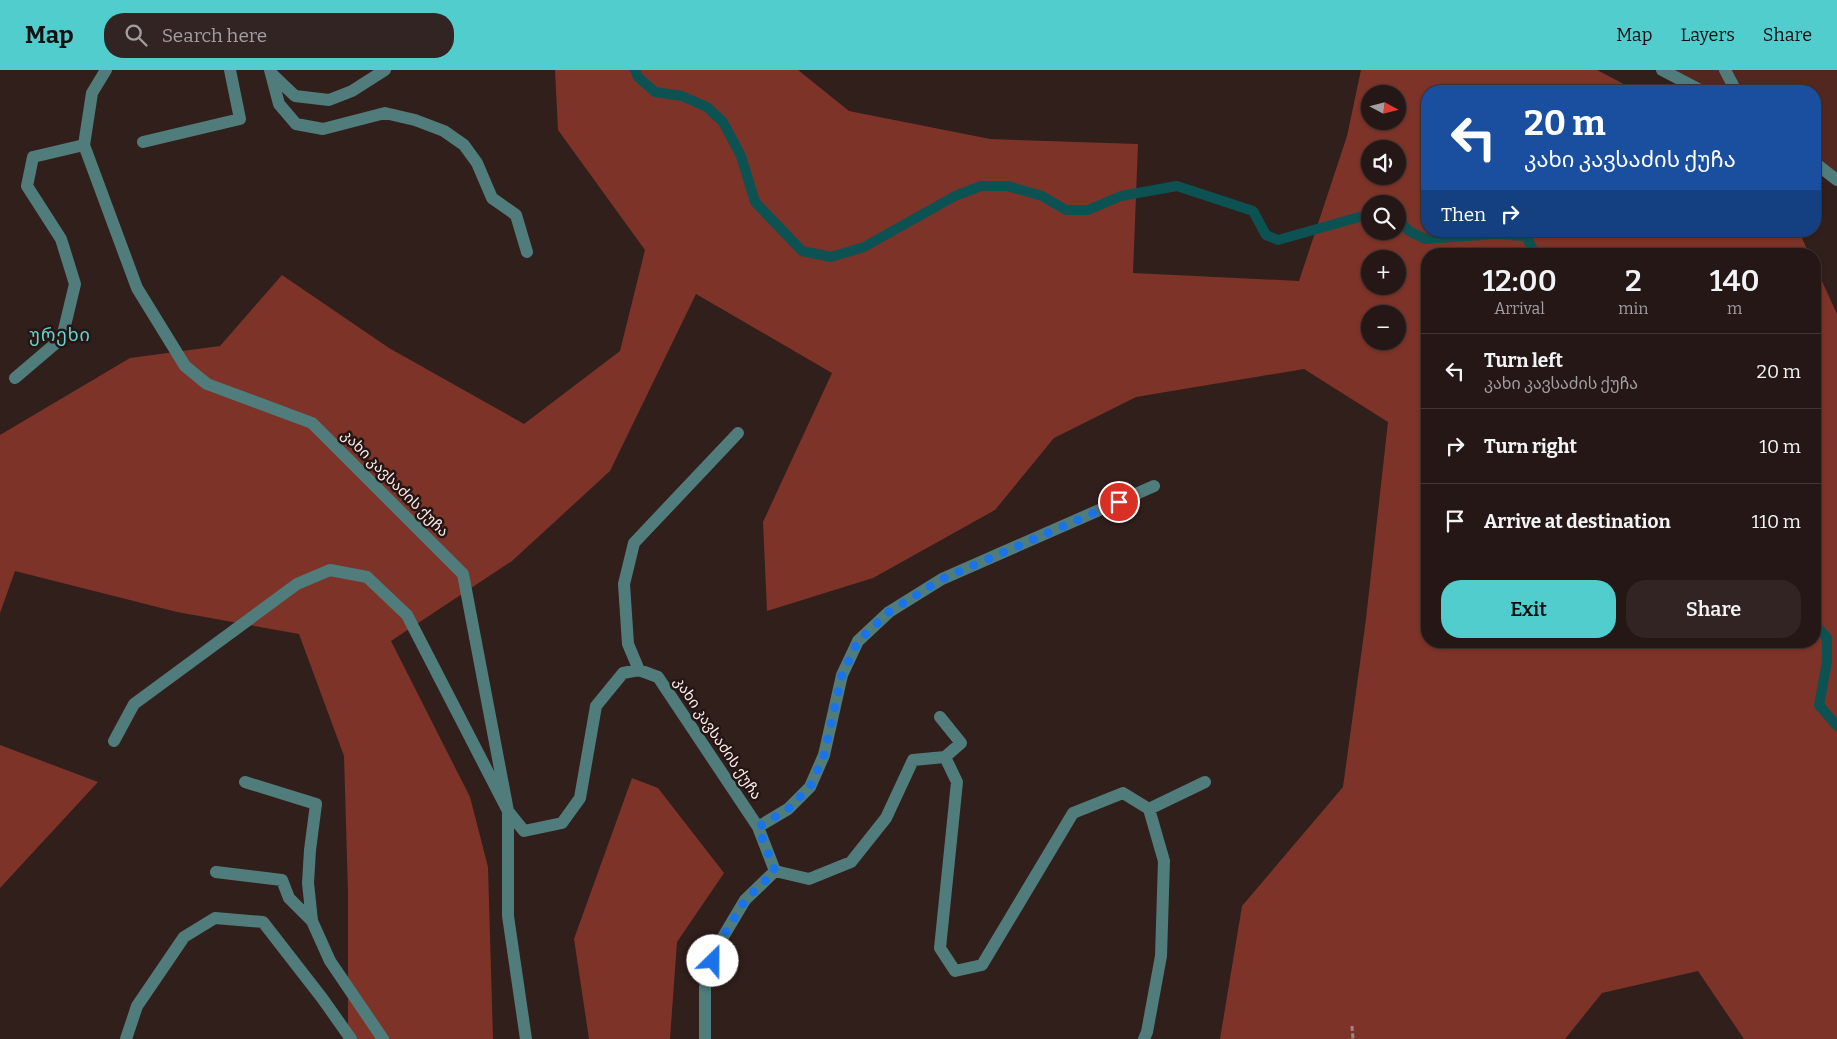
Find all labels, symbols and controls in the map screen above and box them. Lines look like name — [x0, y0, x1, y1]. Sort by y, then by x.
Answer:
search box — [104, 13, 454, 58]
text: Map — [25, 21, 74, 49]
icon: search — [122, 21, 150, 49]
text: Search here — [162, 24, 267, 47]
text: Map — [1616, 24, 1652, 46]
text: Layers — [1680, 24, 1735, 46]
text: Share — [1763, 24, 1812, 46]
north arrow — [1361, 85, 1406, 130]
map controls — [1361, 85, 1406, 350]
text: 20 m — [1524, 102, 1606, 144]
icon: left — [1441, 105, 1506, 170]
button: sound — [1361, 140, 1406, 185]
text: კახი კავსაძის ქუჩა — [1524, 146, 1736, 173]
button: search — [1361, 195, 1406, 240]
icon: right — [1496, 200, 1524, 228]
text: Then — [1441, 203, 1486, 226]
button: + — [1361, 250, 1406, 295]
text: 12:00 — [1482, 263, 1557, 299]
text: 2 — [1625, 263, 1642, 299]
text: 140 — [1710, 263, 1760, 299]
text: Arrival — [1494, 299, 1545, 318]
text: min — [1618, 299, 1648, 318]
text: m — [1727, 299, 1742, 318]
button: − — [1361, 305, 1406, 350]
district label: ურეხი — [29, 324, 91, 346]
text: Turn left — [1484, 349, 1563, 372]
icon: left — [1441, 357, 1469, 385]
text: 20 m — [1757, 360, 1801, 383]
text: კახი კავსაძის ქუჩა — [1484, 374, 1638, 393]
street label: კახი კავსაძის ქუჩა — [338, 426, 452, 540]
icon: right — [1441, 432, 1469, 460]
text: Turn right — [1484, 435, 1577, 458]
text: 10 m — [1759, 435, 1801, 458]
pin — [1098, 481, 1140, 523]
icon: arrive — [1105, 488, 1133, 516]
icon: arrive — [1441, 507, 1469, 535]
text: Arrive at destination — [1484, 510, 1671, 533]
text: 110 m — [1751, 510, 1801, 533]
button: Exit — [1441, 580, 1616, 638]
button: Share — [1626, 580, 1801, 638]
street label: კახი კავსაძის ქუჩა — [670, 673, 766, 803]
position arrow — [686, 934, 738, 986]

